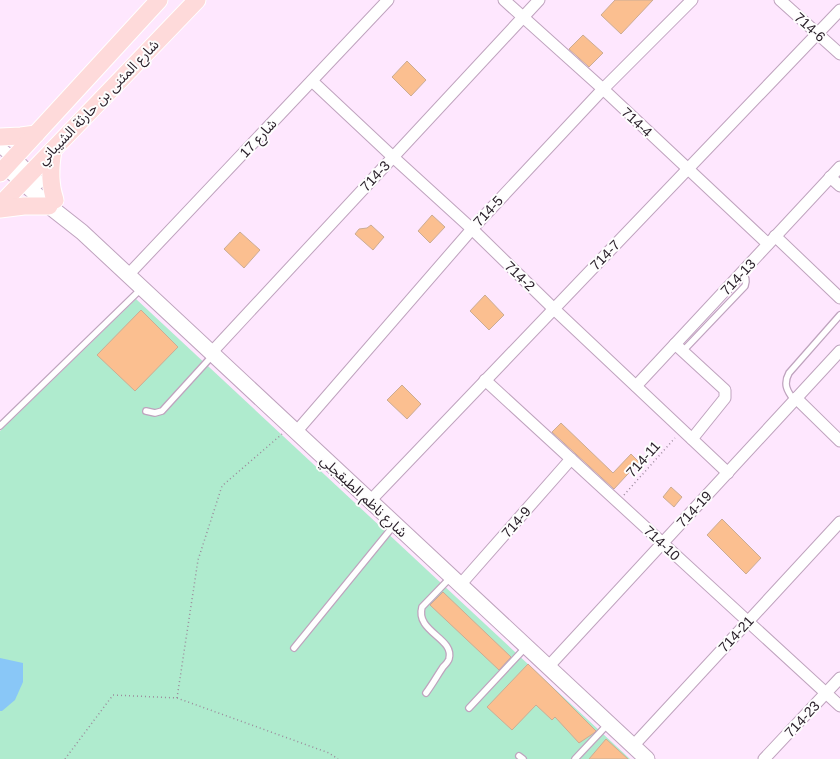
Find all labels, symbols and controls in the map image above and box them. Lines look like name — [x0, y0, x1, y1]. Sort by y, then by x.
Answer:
street label: 714-6 — [791, 9, 829, 45]
street label: شارع المثنى بن حارثة الشيباني — [34, 36, 164, 170]
street label: 714-4 — [618, 104, 656, 140]
street label: شارع 17 — [236, 115, 282, 163]
street label: 714-3 — [357, 157, 393, 195]
street label: 714-5 — [470, 192, 506, 230]
street label: 714-7 — [587, 236, 623, 273]
street label: 714-13 — [717, 255, 759, 298]
street label: 714-2 — [502, 258, 539, 294]
street label: 714-11 — [623, 438, 663, 480]
street label: شارع ناظم الطبقجلي — [315, 452, 411, 543]
street label: 714-19 — [673, 487, 715, 530]
street label: 714-9 — [498, 503, 534, 541]
street label: 714-10 — [641, 522, 684, 564]
street label: 714-21 — [715, 612, 757, 655]
street label: 714-23 — [781, 697, 823, 740]

